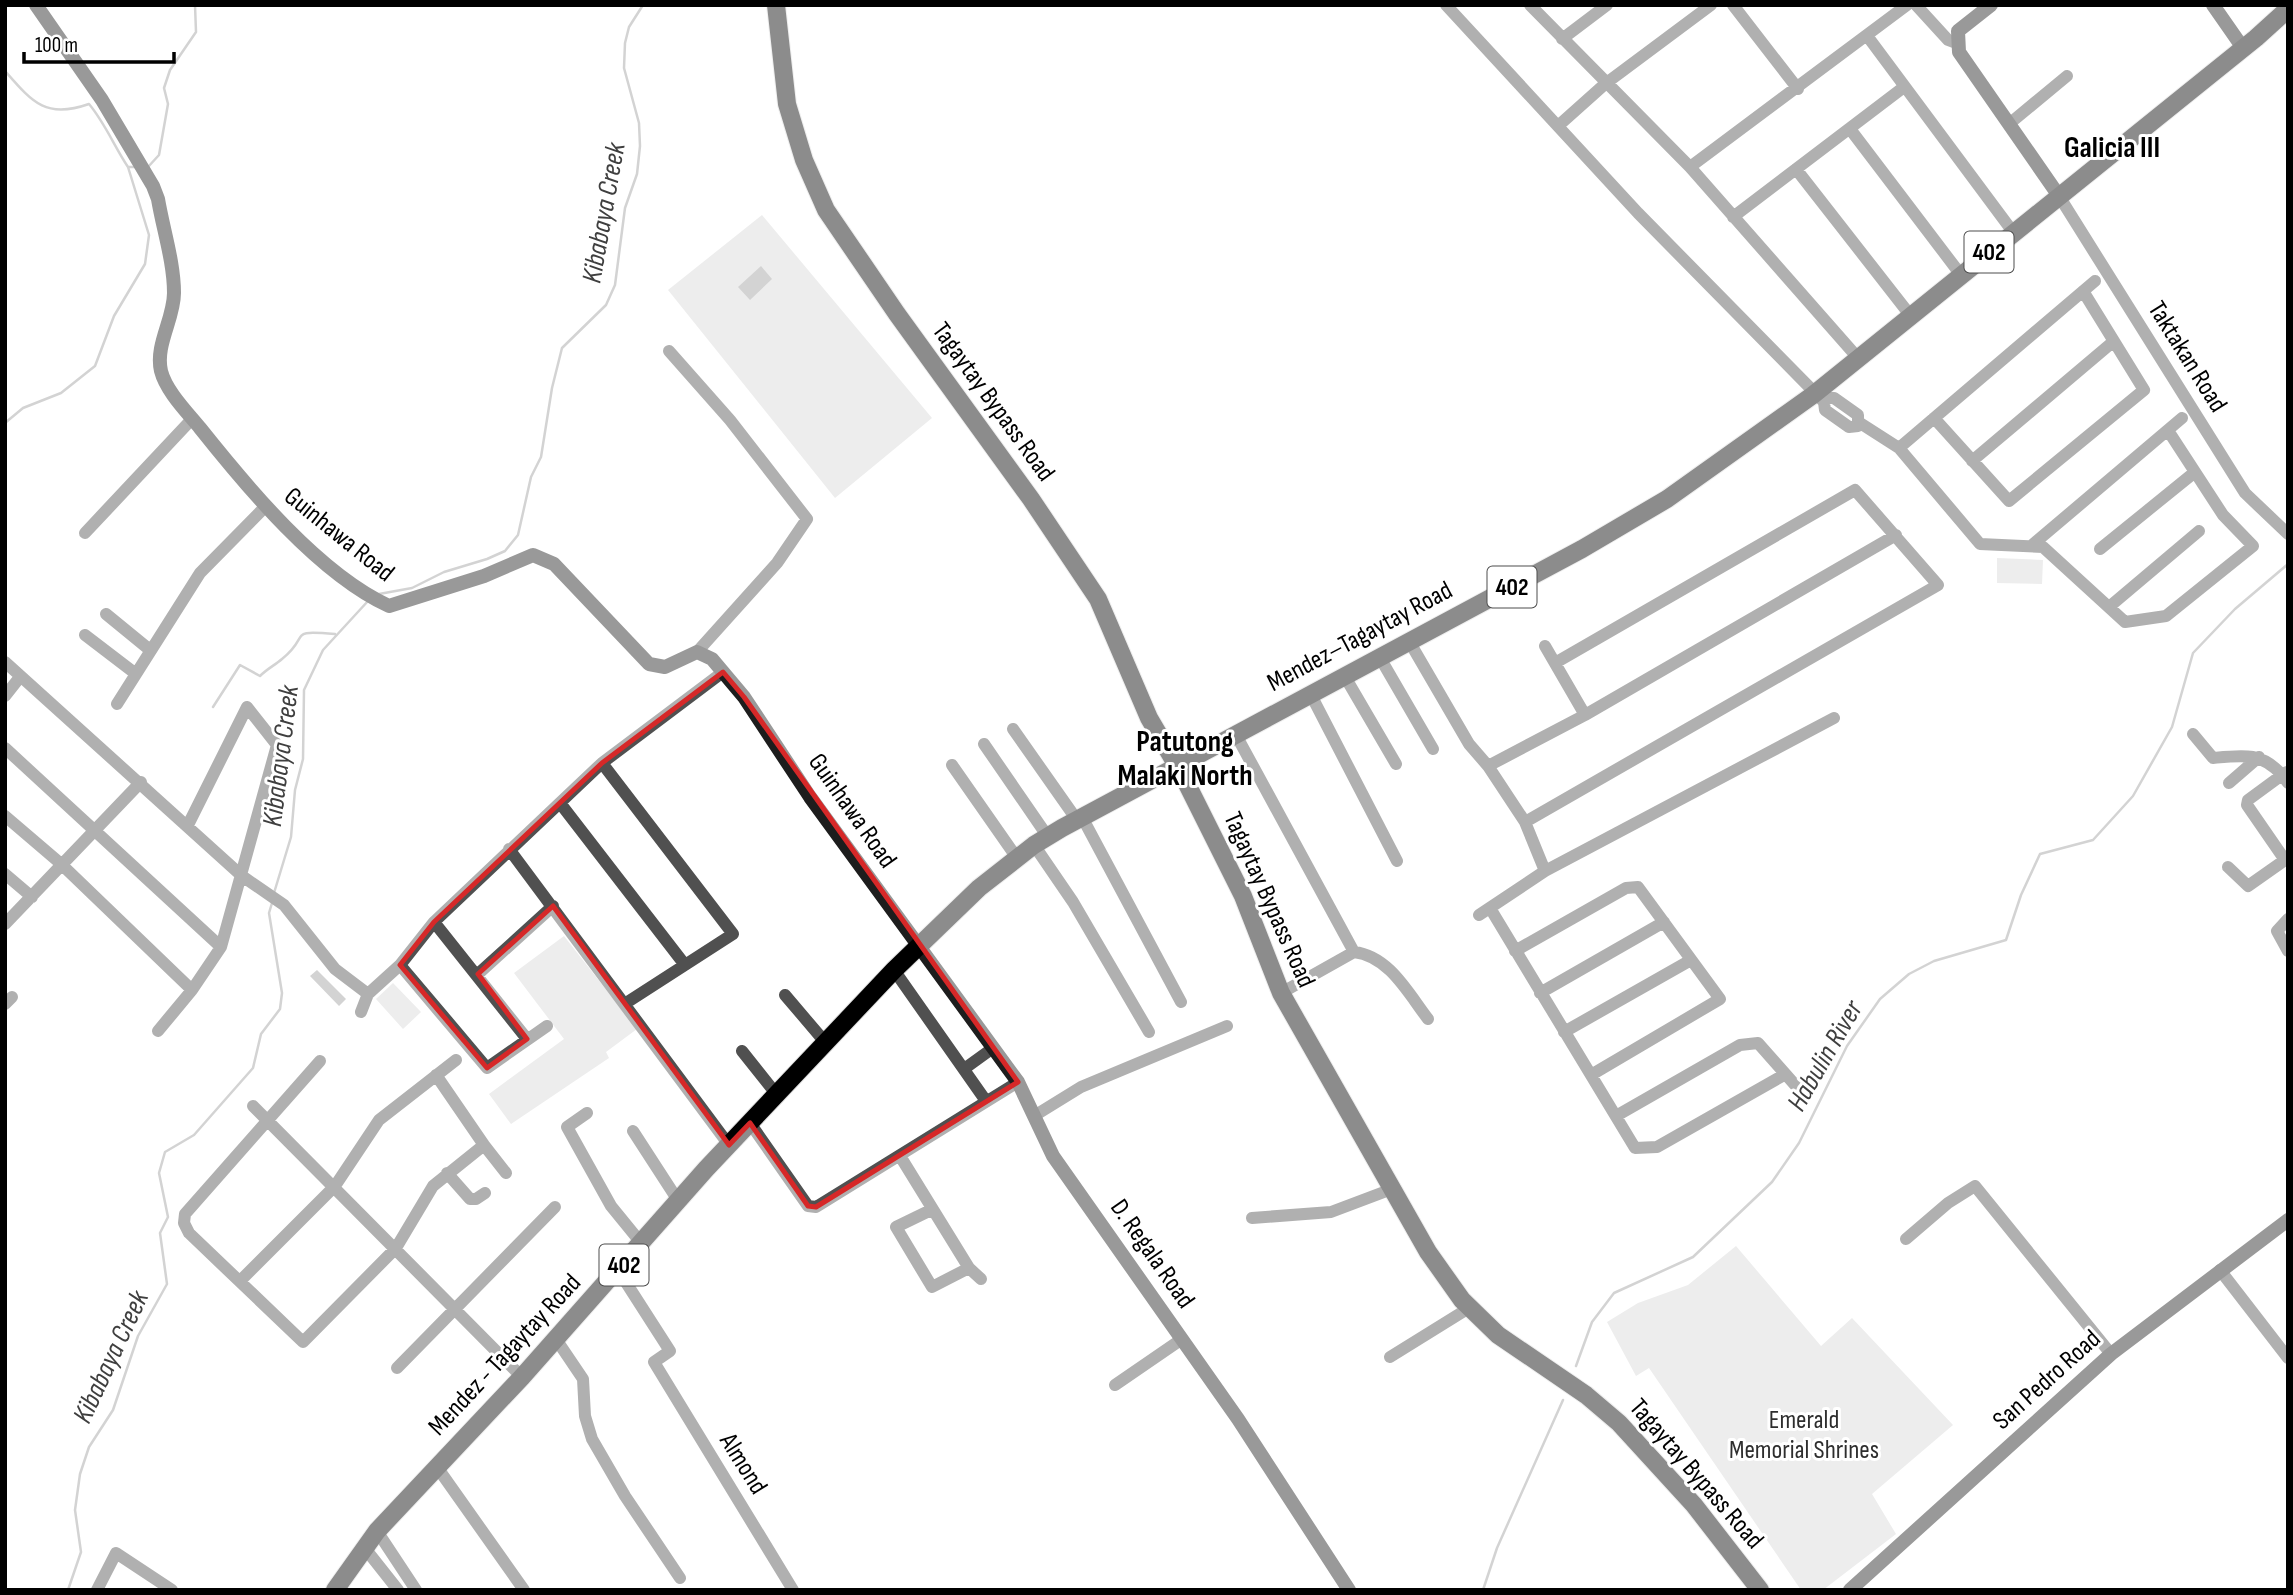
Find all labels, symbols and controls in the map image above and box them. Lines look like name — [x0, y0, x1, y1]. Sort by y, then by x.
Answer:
scale bar — [24, 21, 175, 65]
text: 100 m — [35, 33, 78, 58]
district label: Galicia III — [2064, 130, 2160, 166]
water label: Kibabaya Creek — [575, 139, 633, 286]
road number: 402 — [1965, 232, 2014, 272]
street label: Taktakan Road — [2141, 296, 2233, 418]
street label: Tagaytay Bypass Road — [925, 317, 1061, 487]
street label: Guinhawa Road — [278, 481, 400, 589]
road number: 402 — [1488, 566, 1536, 608]
street label: Mendez–Tagaytay Road — [1262, 575, 1458, 699]
water label: Kibabaya Creek — [256, 682, 306, 828]
district label: Patutong Malaki North — [1117, 724, 1253, 794]
street label: Guinhawa Road — [801, 748, 903, 874]
street label: Tagaytay Bypass Road — [1216, 807, 1322, 993]
water label: Habulin River — [1780, 994, 1870, 1117]
street label: D. Regala Road — [1103, 1194, 1201, 1314]
road number: 402 — [600, 1245, 648, 1286]
street label: Mendez - Tagaytay Road — [422, 1268, 588, 1442]
water label: Kibabaya Creek — [66, 1284, 157, 1428]
street label: San Pedro Road — [1987, 1324, 2107, 1436]
street label: Tagaytay Bypass Road — [1622, 1393, 1770, 1555]
park label: Emerald Memorial Shrines — [1729, 1405, 1879, 1466]
street label: Almond — [712, 1427, 774, 1500]

